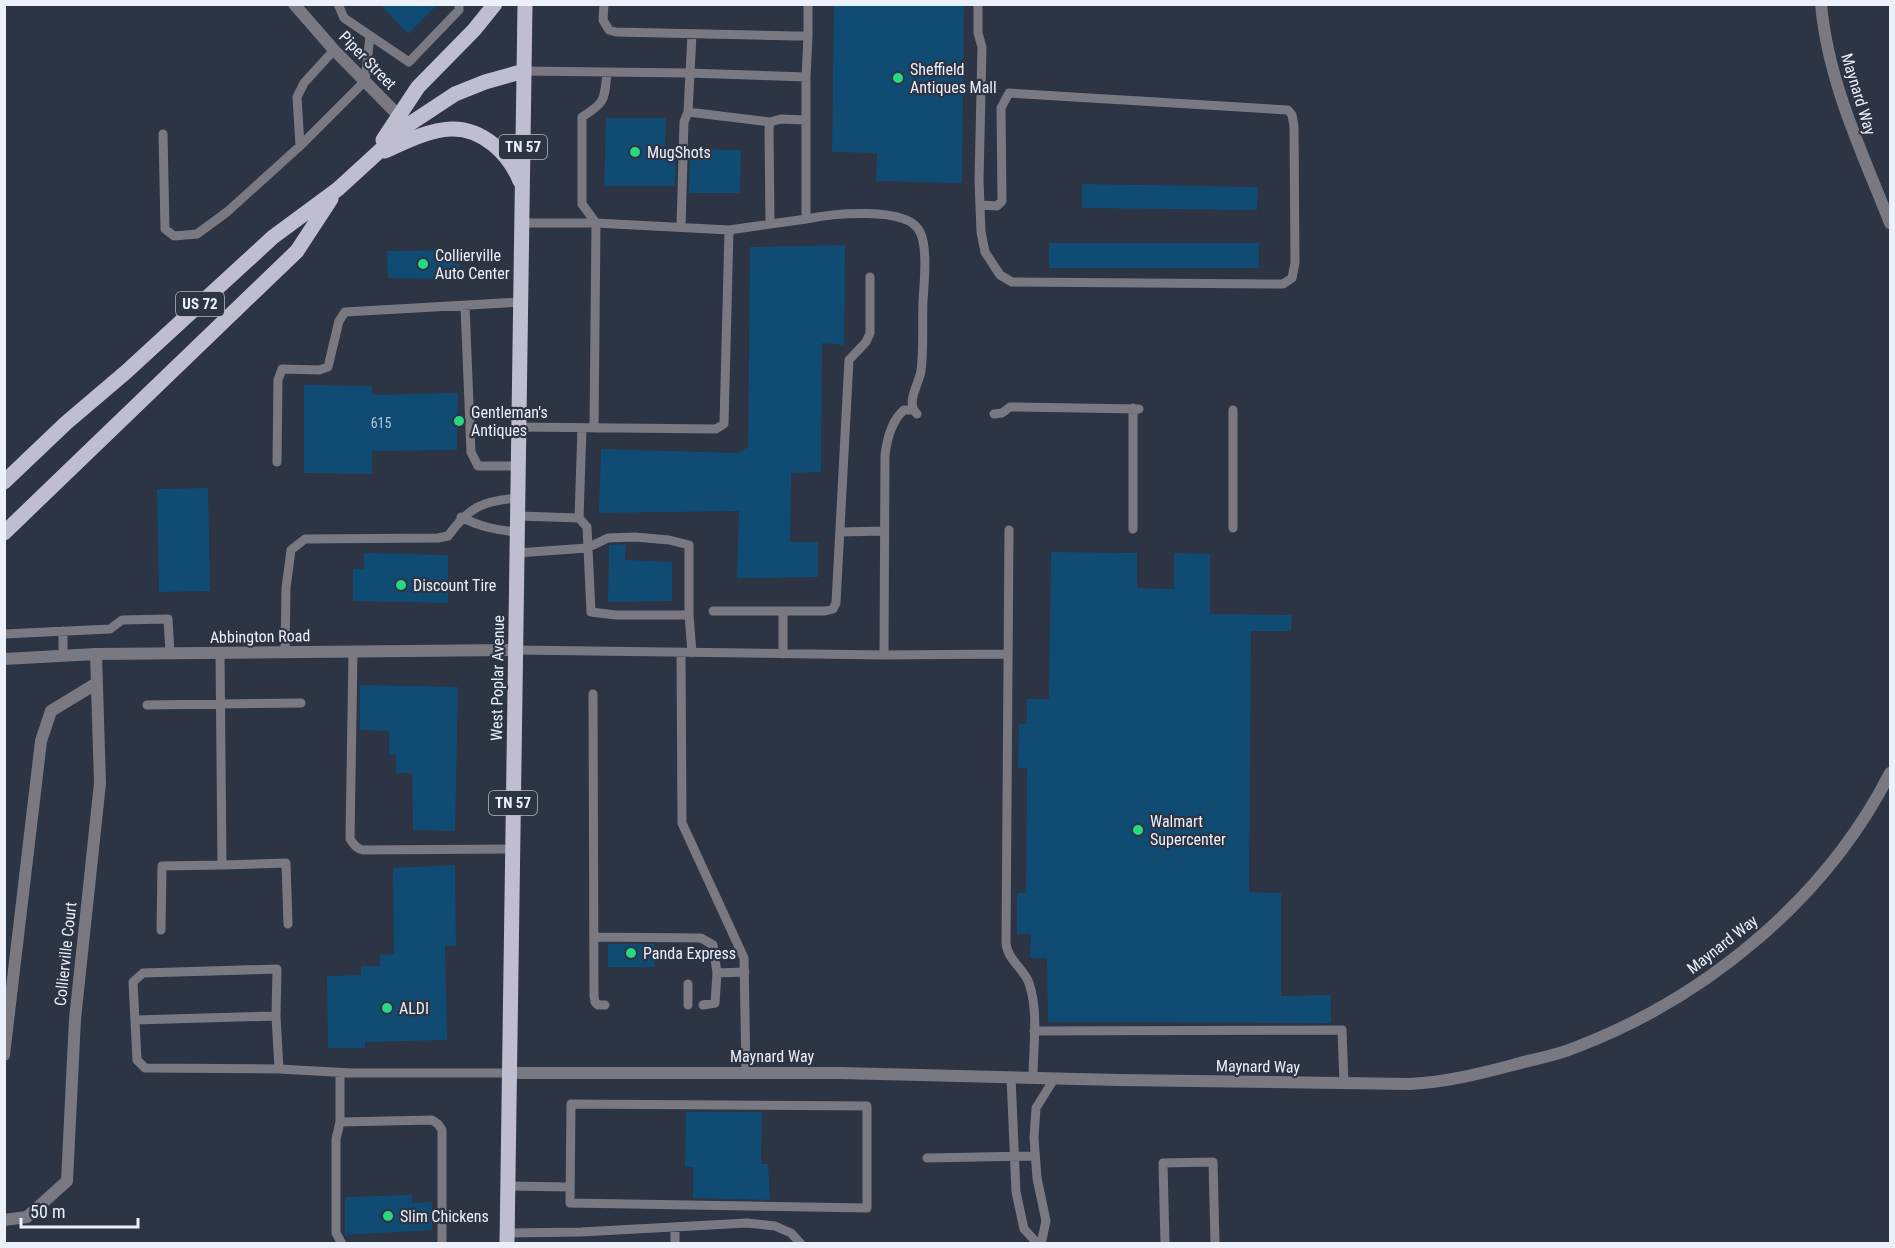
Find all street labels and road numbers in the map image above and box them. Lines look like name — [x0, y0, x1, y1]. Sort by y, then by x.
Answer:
street label: Piper Street — [335, 27, 400, 94]
street label: Maynard Way — [1837, 51, 1880, 137]
road number: TN 57 — [499, 135, 547, 159]
road number: US 72 — [176, 292, 224, 316]
street label: West Poplar Avenue — [487, 615, 508, 741]
street label: Abbington Road — [210, 626, 310, 647]
road number: TN 57 — [489, 791, 537, 815]
street label: Collierville Court — [51, 901, 80, 1007]
street label: Maynard Way — [1683, 911, 1762, 978]
street label: Maynard Way — [730, 1047, 814, 1066]
street label: Maynard Way — [1216, 1056, 1301, 1077]

